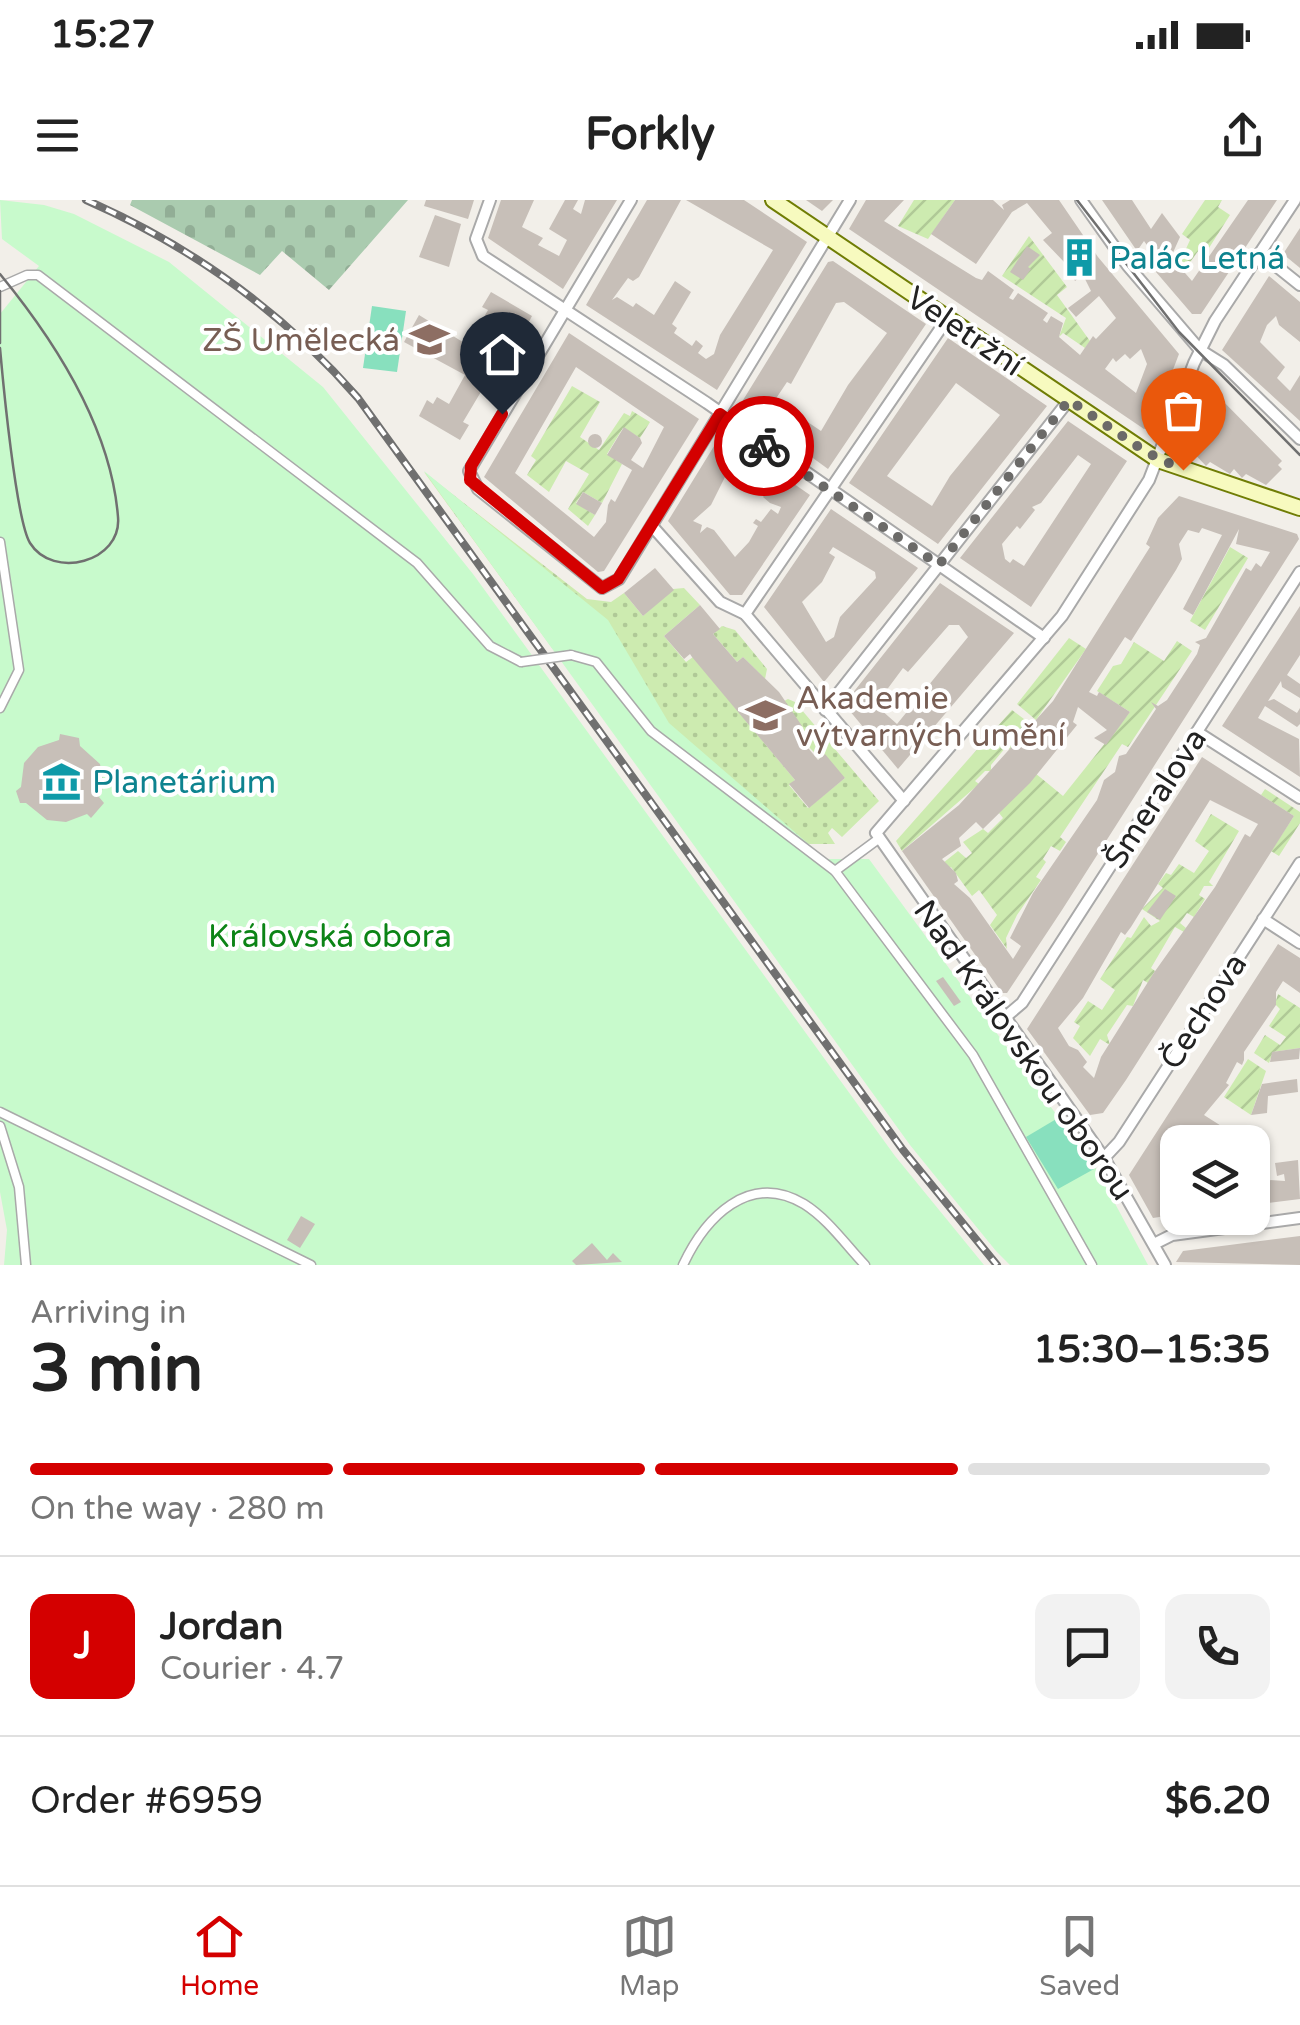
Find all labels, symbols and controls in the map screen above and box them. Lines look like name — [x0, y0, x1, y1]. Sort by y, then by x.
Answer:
text: 15:27 — [50, 12, 155, 58]
icon: menu — [30, 108, 85, 163]
text: Forkly — [585, 108, 715, 162]
icon: share — [1215, 108, 1270, 163]
building icon: Palác Letná — [1058, 237, 1100, 279]
place label: Palác Letná — [1109, 240, 1285, 278]
street label: Veletržní — [899, 279, 1030, 385]
pin — [460, 312, 545, 415]
school or university icon: ZŠ Umělecká — [409, 319, 451, 361]
place label: ZŠ Umělecká — [202, 322, 400, 360]
icon: home — [475, 327, 530, 382]
pin — [1141, 368, 1226, 471]
icon: bag — [1156, 383, 1211, 438]
courier — [714, 396, 814, 496]
icon: bike — [737, 419, 792, 474]
place label: Akademie výtvarných umění — [796, 680, 1065, 755]
school or university icon: Akademie výtvarných umění — [745, 695, 787, 737]
street label: Šmeralova — [1097, 721, 1215, 876]
museum icon: Planetárium — [41, 761, 83, 803]
place label: Planetárium — [92, 764, 276, 802]
street label: Nad Královskou oborou — [905, 893, 1141, 1208]
park label: Královská obora — [208, 918, 452, 956]
street label: Čechova — [1152, 947, 1255, 1077]
map controls — [1160, 1125, 1270, 1235]
button: layers — [1160, 1125, 1270, 1235]
text: Arriving in — [30, 1294, 187, 1332]
text: 15:30–15:35 — [1033, 1327, 1270, 1373]
text: 3 min — [30, 1330, 203, 1409]
text: On the way · 280 m — [30, 1490, 325, 1528]
button: chat — [1035, 1594, 1140, 1699]
button: phone — [1165, 1594, 1270, 1699]
text: Jordan — [160, 1604, 283, 1650]
text: J — [74, 1623, 91, 1669]
text: Courier · 4.7 — [160, 1650, 344, 1688]
text: Order #6959 — [30, 1778, 263, 1824]
text: $6.20 — [1165, 1778, 1270, 1824]
tab: Home — [180, 1909, 259, 2003]
tab: Map — [619, 1909, 679, 2003]
tab: Saved — [1039, 1909, 1120, 2003]

